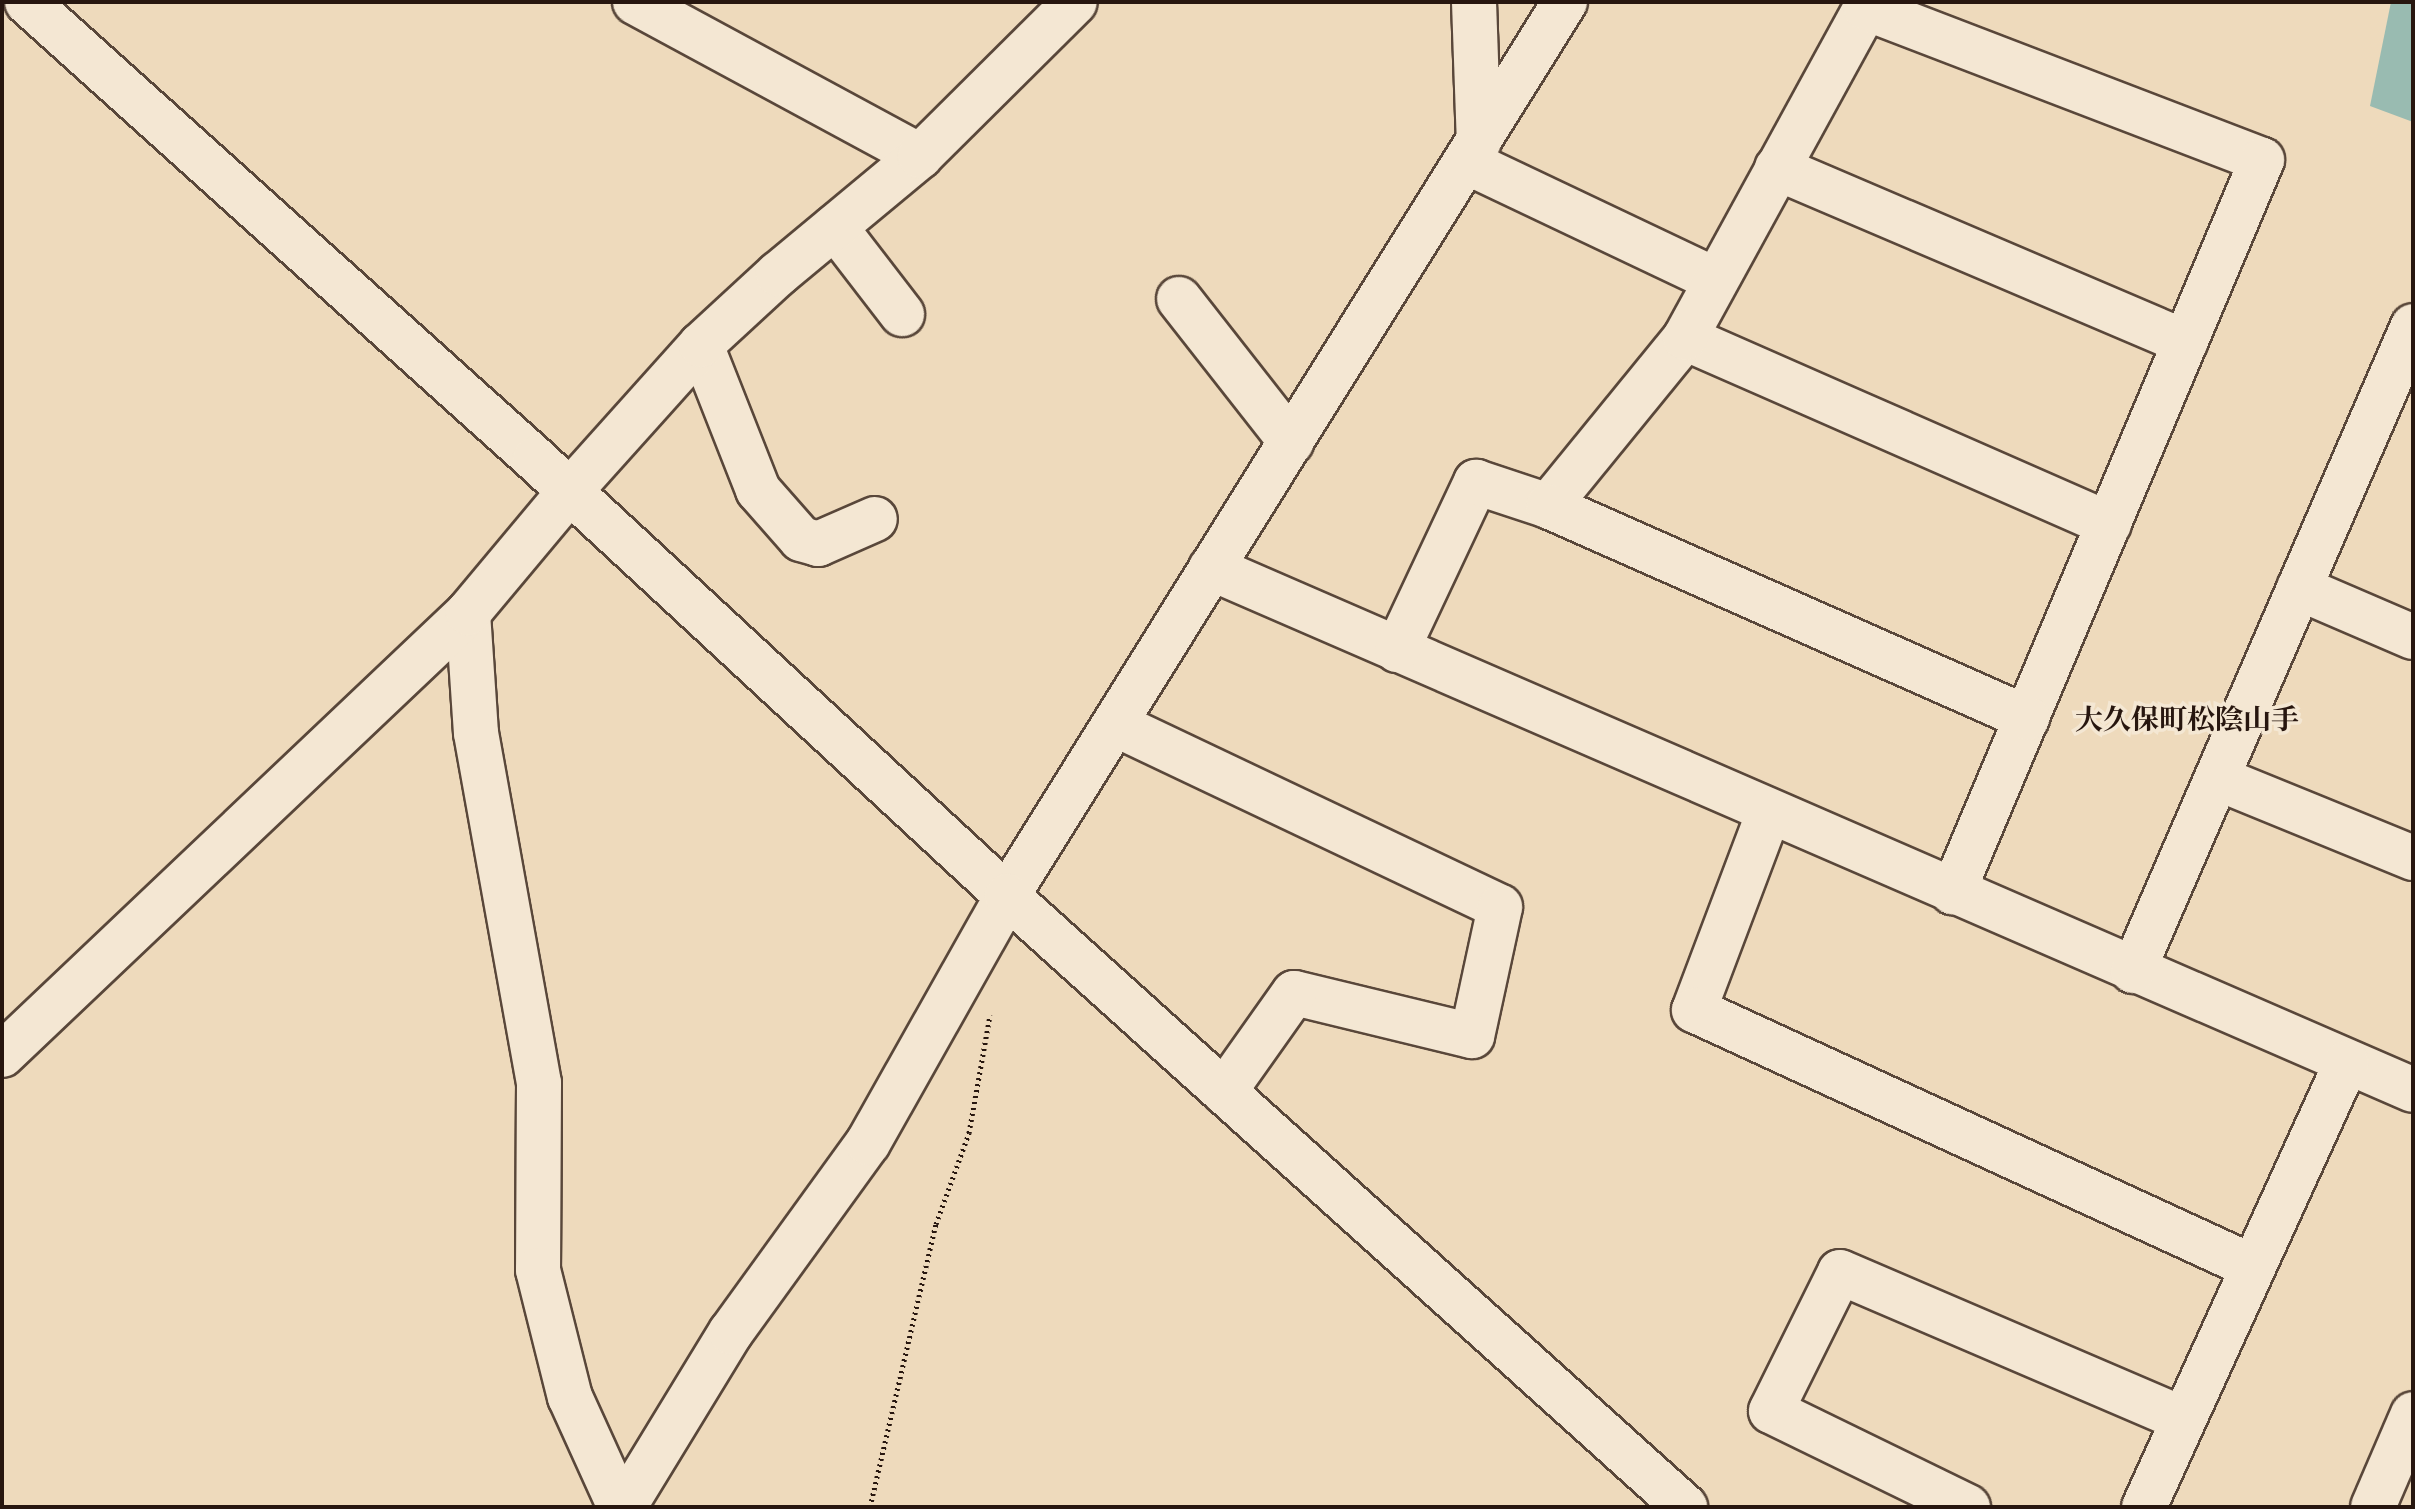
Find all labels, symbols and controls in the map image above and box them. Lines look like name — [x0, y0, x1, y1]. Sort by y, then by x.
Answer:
district label: 大久保町松陰山手 — [2075, 703, 2299, 737]

